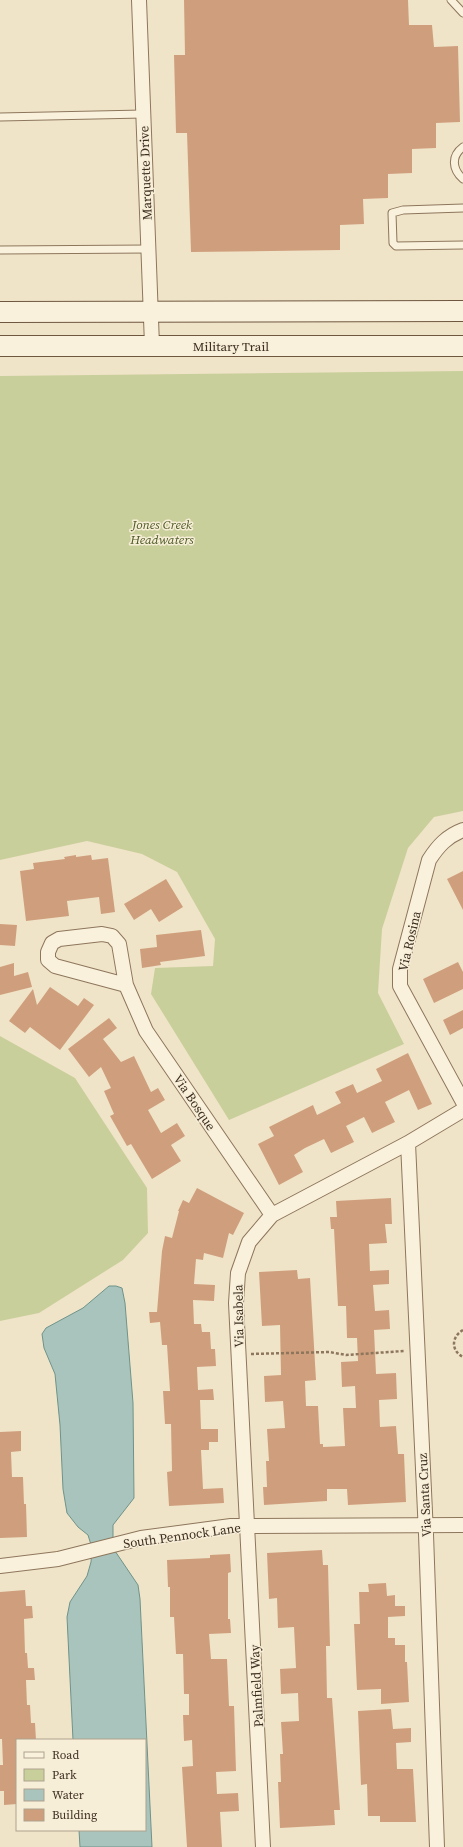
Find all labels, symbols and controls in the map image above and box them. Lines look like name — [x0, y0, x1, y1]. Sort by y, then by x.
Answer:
street label: Marquette Drive — [135, 125, 156, 220]
street label: Military Trail — [193, 338, 269, 355]
park label: Jones Creek Headwaters — [129, 516, 194, 548]
street label: Via Rosina — [394, 909, 425, 973]
street label: Via Bosque — [170, 1071, 220, 1134]
street label: Via Isabela — [229, 1284, 248, 1348]
street label: Via Santa Cruz — [414, 1453, 435, 1537]
street label: South Pennock Lane — [122, 1519, 242, 1552]
street label: Palmfield Way — [246, 1644, 267, 1728]
legend — [16, 1739, 146, 1831]
text: Road — [52, 1747, 79, 1763]
text: Park — [52, 1767, 77, 1783]
text: Water — [52, 1787, 84, 1803]
text: Building — [52, 1807, 97, 1823]

